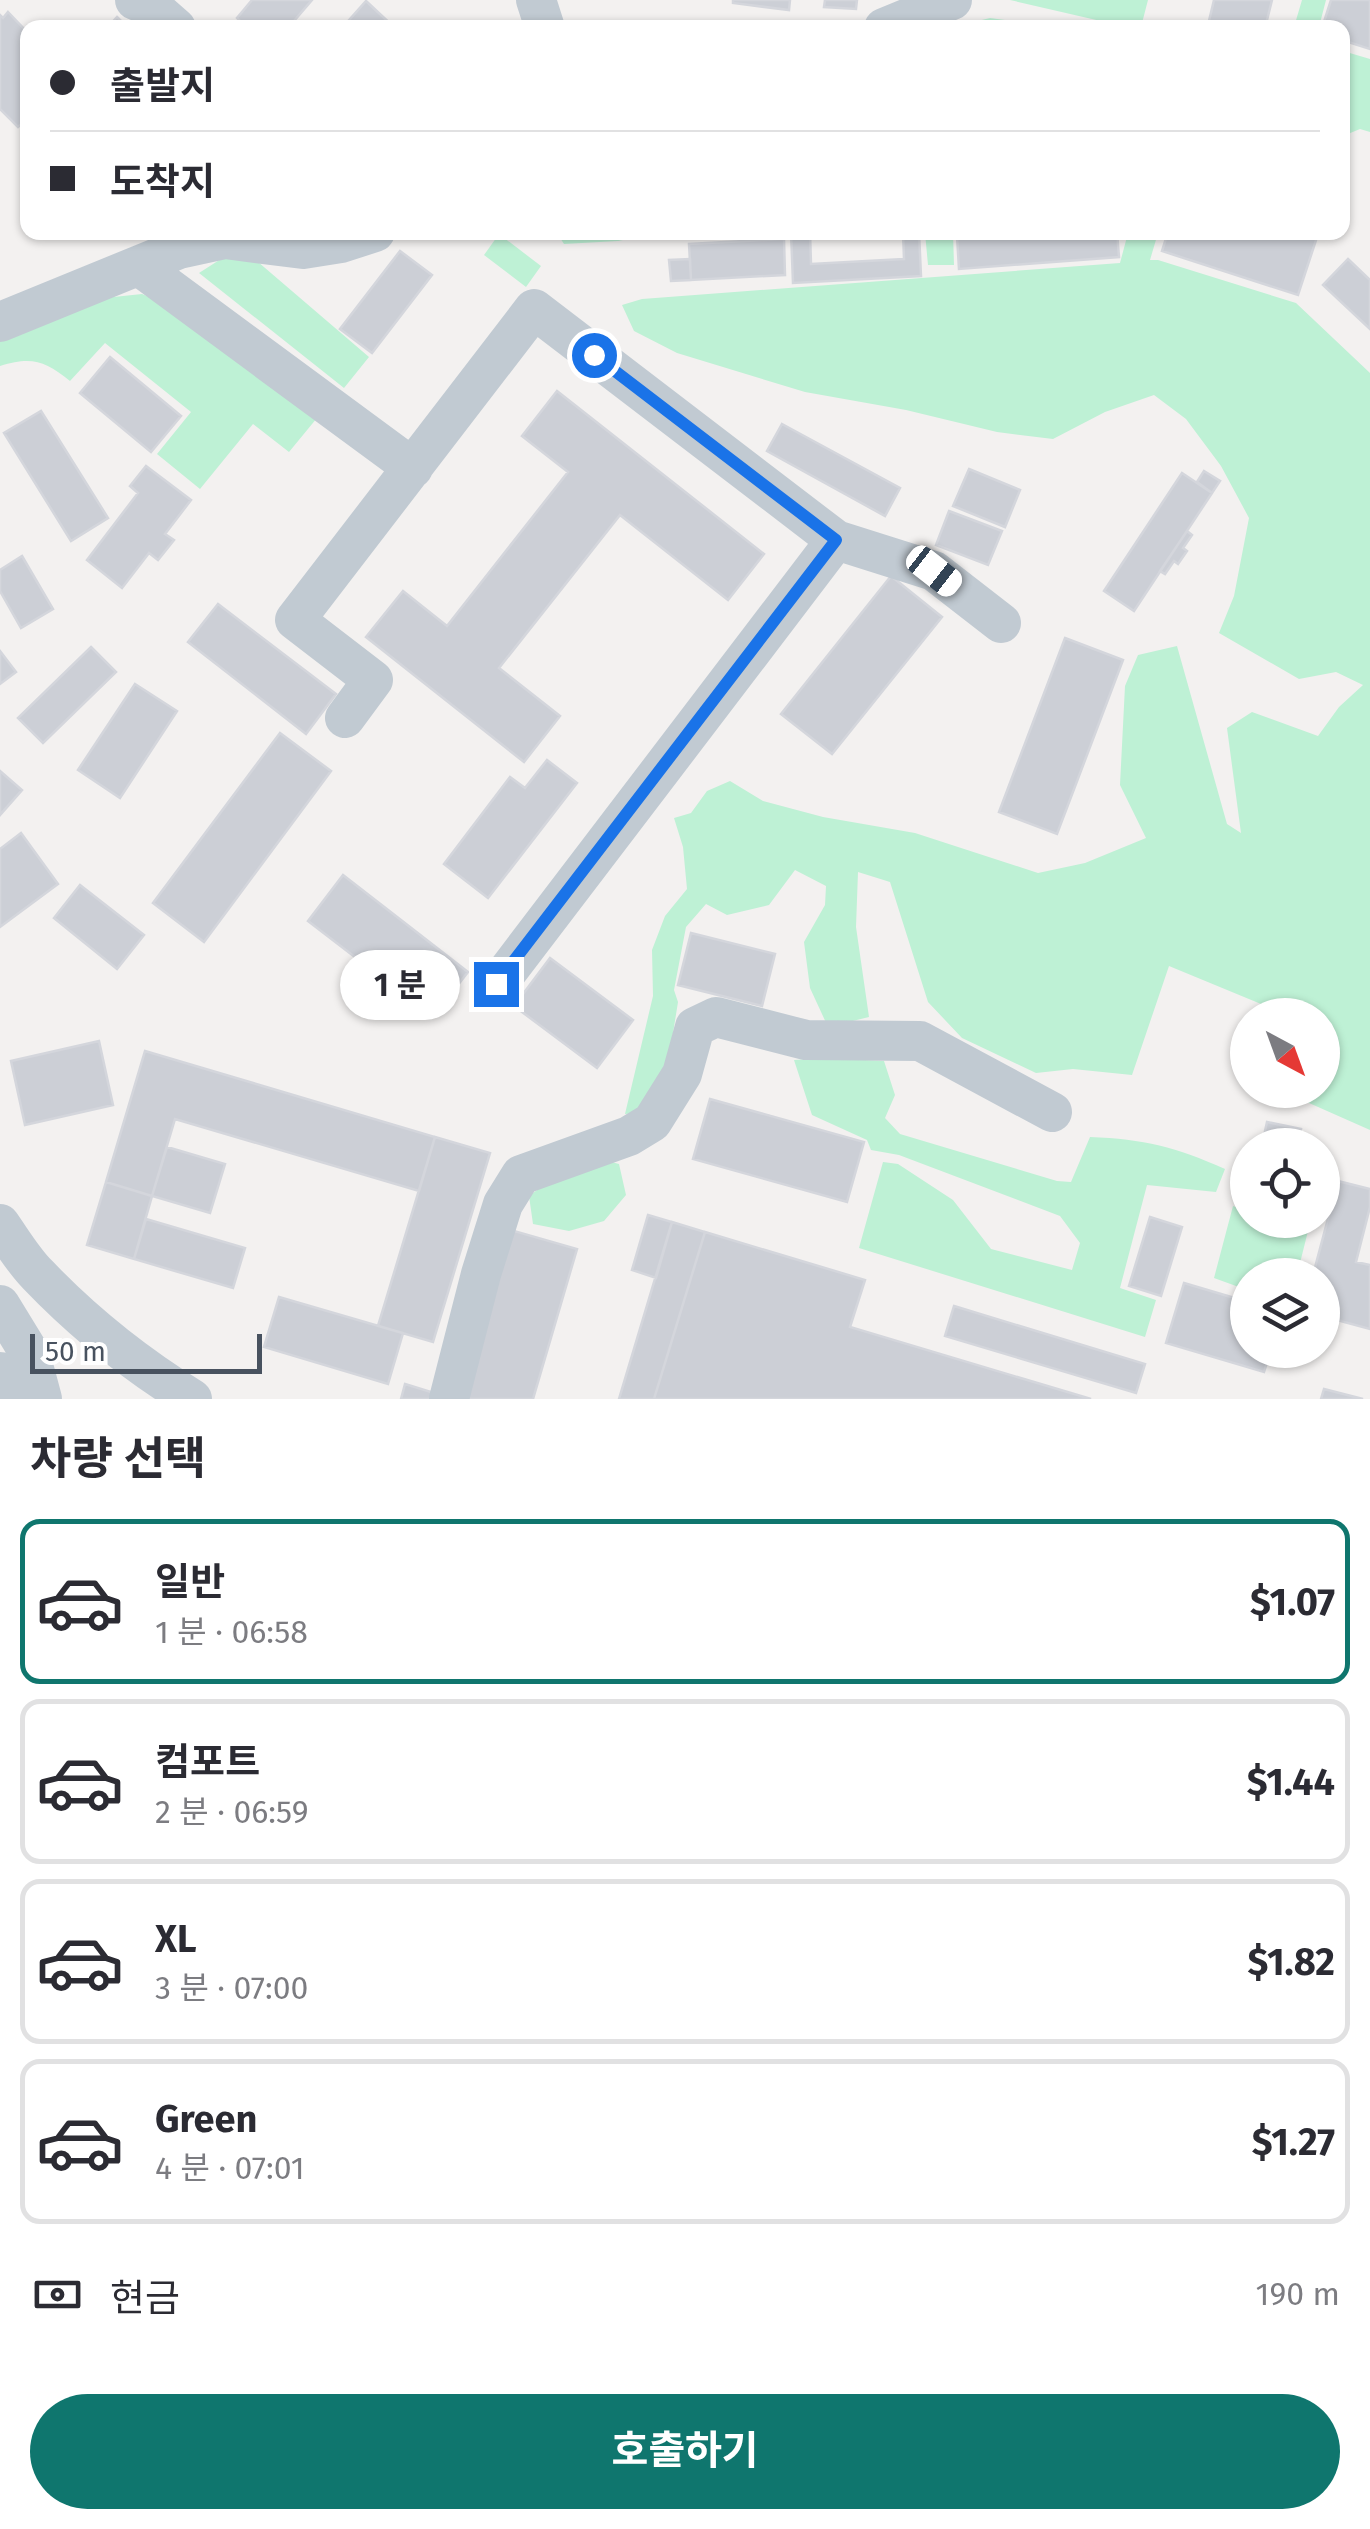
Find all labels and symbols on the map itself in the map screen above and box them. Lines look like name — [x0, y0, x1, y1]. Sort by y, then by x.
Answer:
route start — [572, 333, 617, 378]
car — [901, 541, 967, 601]
callout: 1 분 — [341, 949, 461, 1019]
route end — [474, 962, 519, 1007]
north arrow — [1230, 998, 1340, 1108]
scale bar — [30, 1329, 262, 1374]

